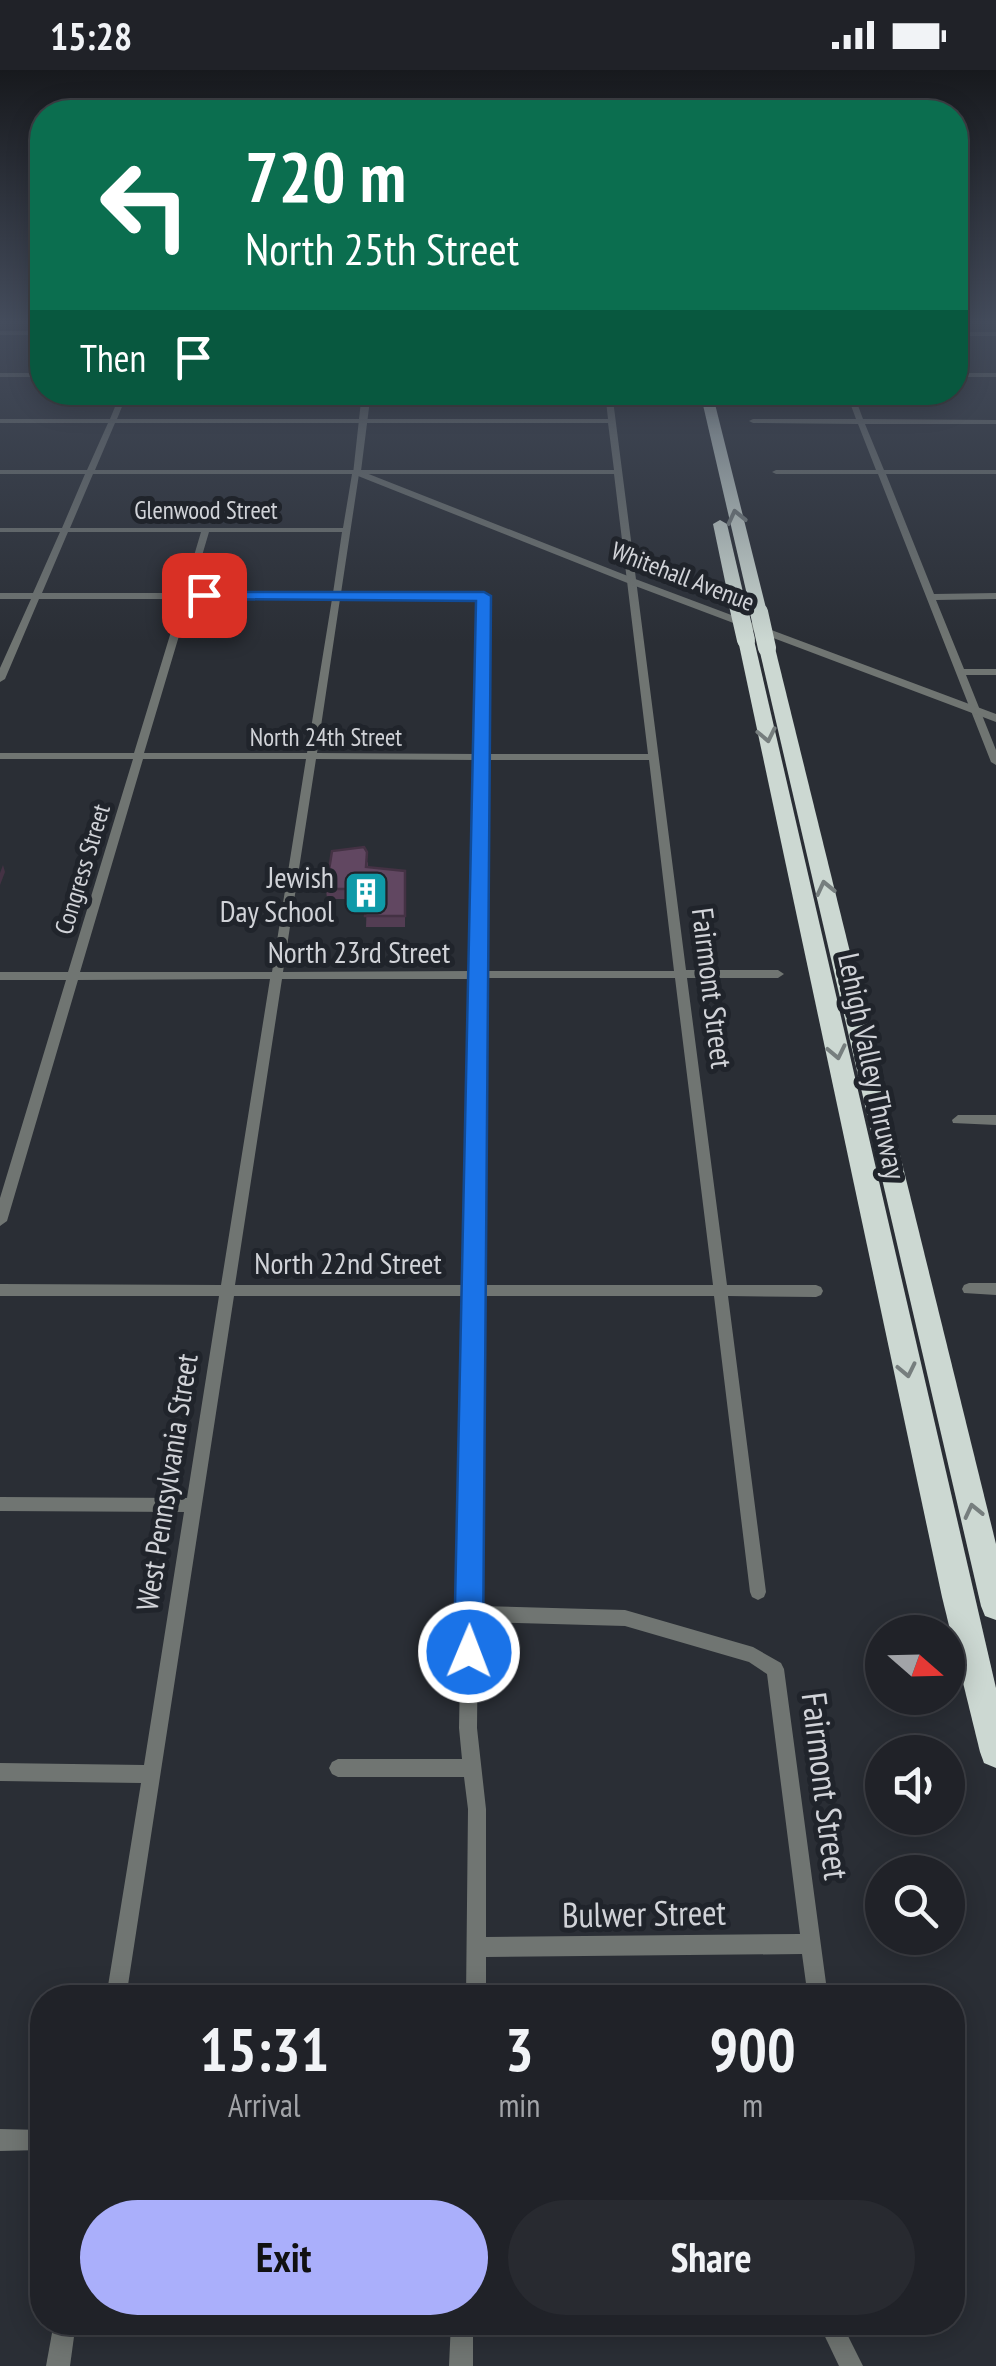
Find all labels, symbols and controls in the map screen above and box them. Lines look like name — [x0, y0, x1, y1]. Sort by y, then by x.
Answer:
text: 15:28 — [50, 11, 132, 60]
text: 720 m — [245, 131, 406, 221]
icon: left — [80, 140, 210, 270]
text: North 25th Street — [245, 219, 519, 277]
icon: arrive — [166, 330, 221, 385]
text: Then — [80, 333, 146, 382]
street label: Glenwood Street — [134, 494, 278, 526]
one-way arrow — [727, 509, 748, 526]
street label: Whitehall Avenue — [607, 534, 759, 618]
pin — [162, 553, 247, 638]
icon: arrive — [177, 568, 232, 623]
street label: North 24th Street — [250, 721, 402, 753]
one-way arrow — [755, 726, 776, 743]
street label: Congress Street — [47, 800, 117, 938]
place label: Jewish Day School — [220, 857, 334, 930]
building icon: Jewish Day School — [343, 870, 389, 916]
one-way arrow — [816, 880, 837, 897]
street label: Fairmont Street — [684, 905, 742, 1071]
street label: North 23rd Street — [268, 932, 451, 971]
street label: Lehigh Valley Thruway — [830, 949, 916, 1183]
one-way arrow — [825, 1043, 846, 1060]
street label: North 22nd Street — [254, 1243, 442, 1282]
street label: West Pennsylvania Street — [126, 1350, 206, 1613]
one-way arrow — [895, 1361, 916, 1378]
one-way arrow — [964, 1503, 985, 1520]
position arrow — [417, 1600, 521, 1704]
north arrow — [865, 1615, 965, 1715]
map controls — [865, 1615, 965, 1955]
street label: Fairmont Street — [792, 1690, 860, 1883]
button: sound — [865, 1735, 965, 1835]
button: search — [865, 1855, 965, 1955]
street label: Bulwer Street — [562, 1889, 727, 1937]
text: 15:31 — [199, 2010, 329, 2088]
text: 3 — [505, 2010, 534, 2088]
text: 900 — [710, 2010, 796, 2088]
text: Arrival — [228, 2084, 300, 2126]
text: min — [498, 2084, 540, 2126]
text: m — [742, 2084, 763, 2126]
button: Exit — [80, 2200, 488, 2315]
button: Share — [508, 2200, 915, 2315]

